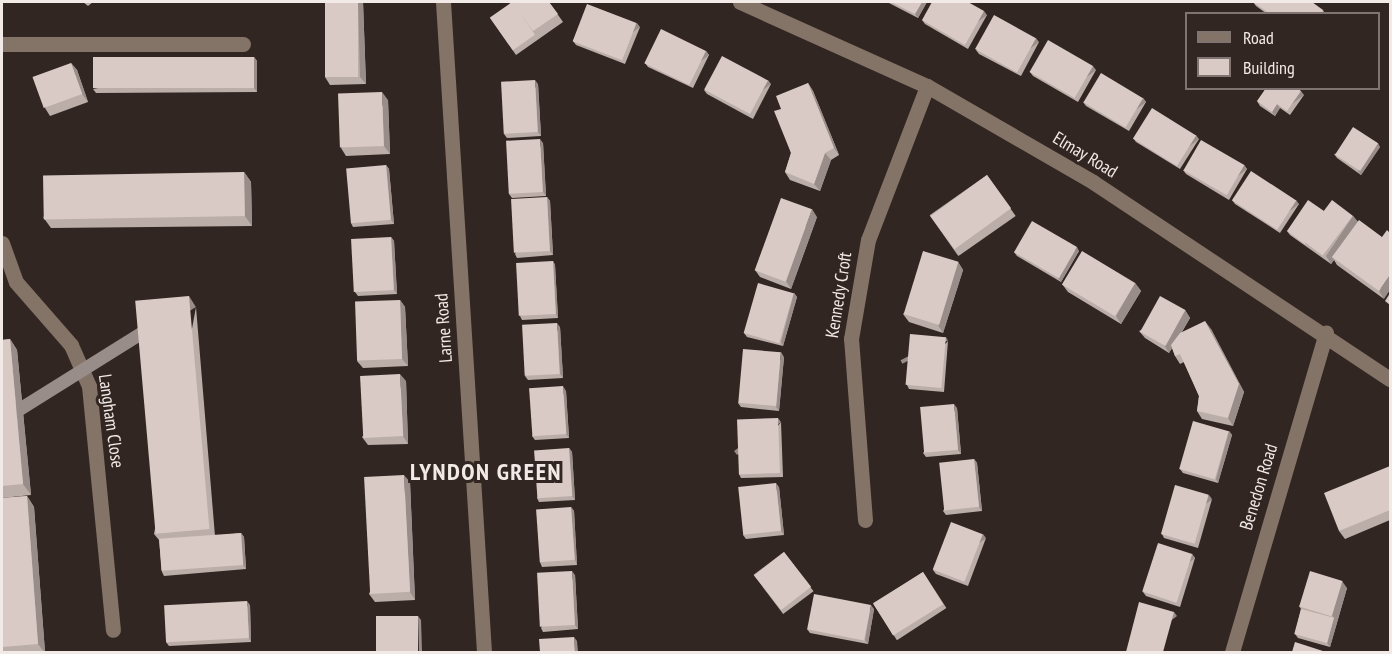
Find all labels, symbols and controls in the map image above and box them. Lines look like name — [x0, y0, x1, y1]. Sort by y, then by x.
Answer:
legend — [1185, 12, 1380, 90]
text: Road — [1243, 26, 1274, 49]
text: Building — [1243, 56, 1295, 79]
street label: Elmay Road — [1049, 127, 1121, 183]
street label: Kennedy Croft — [822, 250, 856, 340]
street label: Larne Road — [431, 293, 457, 363]
street label: Langham Close — [94, 373, 128, 469]
street label: Benedon Road — [1236, 441, 1282, 533]
district label: LYNDON GREEN — [410, 458, 562, 486]

